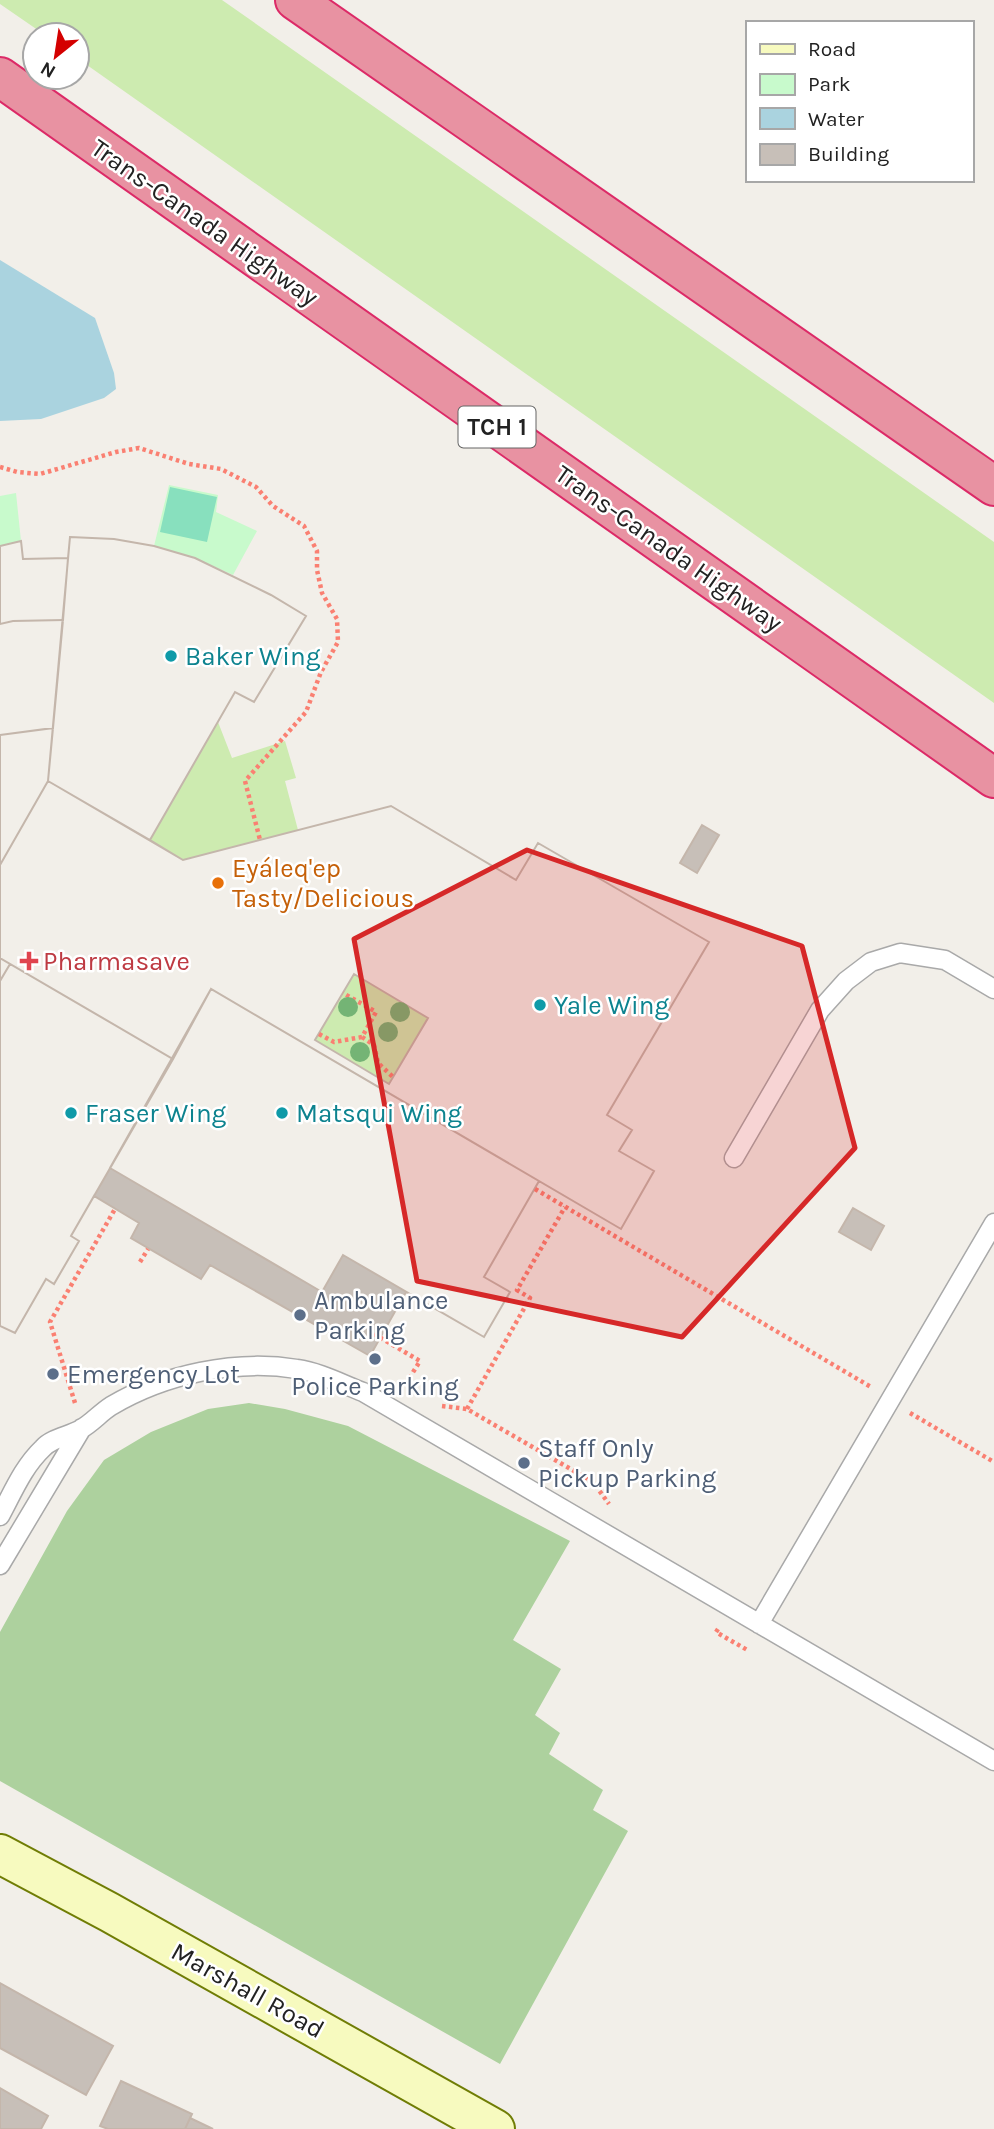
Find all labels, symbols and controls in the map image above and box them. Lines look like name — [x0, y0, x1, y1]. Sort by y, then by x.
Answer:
north arrow — [21, 21, 91, 91]
legend — [746, 21, 973, 182]
text: Road — [808, 37, 856, 61]
text: N — [37, 57, 59, 83]
text: Park — [808, 72, 851, 96]
text: Water — [808, 107, 864, 131]
street label: Trans-Canada Highway — [85, 132, 324, 313]
text: Building — [808, 142, 889, 166]
road number: TCH 1 — [458, 406, 536, 448]
street label: Trans-Canada Highway — [549, 458, 788, 639]
place label: Baker Wing — [185, 641, 321, 672]
marker: Baker Wing — [163, 648, 179, 664]
place label: Eyáleq'ep Tasty/Delicious — [232, 853, 414, 914]
marker: Eyáleq'ep Tasty/Delicious — [210, 875, 226, 891]
place label: Pharmasave — [43, 946, 190, 977]
marker: Pharmasave — [21, 953, 37, 969]
place label: Yale Wing — [554, 990, 669, 1021]
marker: Yale Wing — [532, 997, 548, 1013]
place label: Fraser Wing — [85, 1098, 227, 1129]
place label: Matsqui Wing — [296, 1098, 462, 1129]
marker: Fraser Wing — [63, 1105, 79, 1121]
marker: Matsqui Wing — [274, 1105, 290, 1121]
place label: Ambulance Parking — [314, 1285, 448, 1346]
marker: Ambulance Parking — [292, 1307, 308, 1323]
marker: Police Parking — [367, 1351, 383, 1367]
place label: Emergency Lot — [67, 1359, 240, 1390]
marker: Emergency Lot — [45, 1366, 61, 1382]
place label: Police Parking — [291, 1371, 459, 1402]
place label: Staff Only Pickup Parking — [538, 1433, 717, 1494]
marker: Staff Only Pickup Parking — [516, 1455, 532, 1471]
street label: Marshall Road — [166, 1936, 330, 2045]

